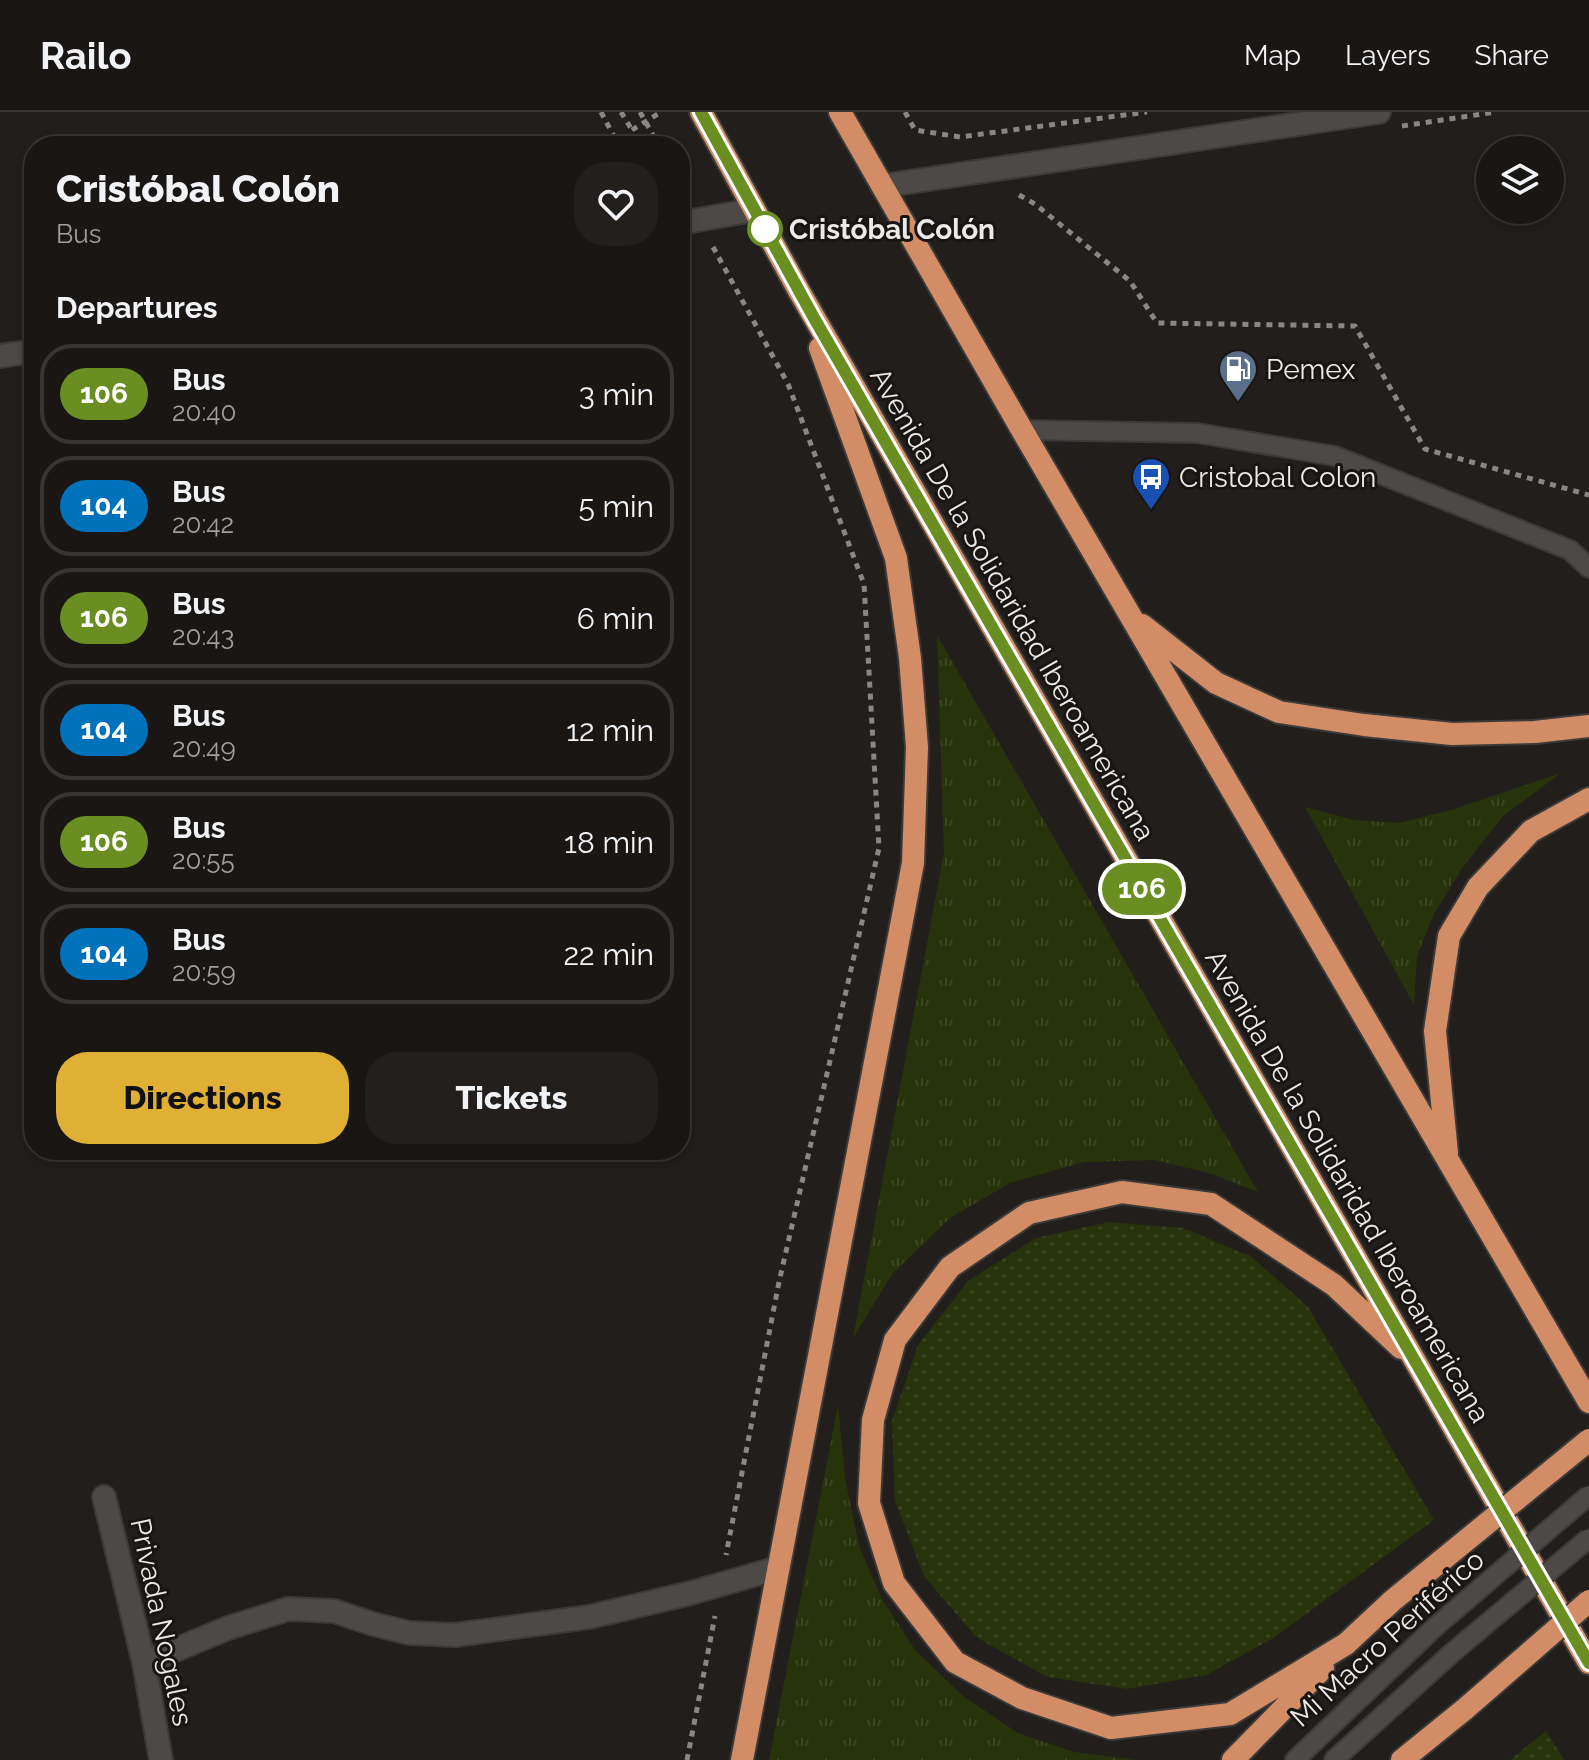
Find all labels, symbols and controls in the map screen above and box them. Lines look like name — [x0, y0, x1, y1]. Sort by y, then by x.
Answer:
text: Railo — [40, 33, 132, 78]
text: Map — [1244, 39, 1301, 72]
text: Layers — [1345, 39, 1431, 72]
text: Share — [1475, 39, 1549, 72]
map controls — [1476, 136, 1564, 224]
button: layers — [1476, 136, 1564, 224]
button: heart — [574, 162, 658, 246]
text: Cristóbal Colón — [56, 166, 340, 211]
marker: Cristóbal Colón — [748, 212, 782, 246]
place label: Cristóbal Colón — [789, 213, 995, 246]
text: Bus — [56, 219, 101, 249]
text: Departures — [56, 290, 218, 325]
fuel station icon: Pemex — [1217, 348, 1259, 403]
place label: Pemex — [1266, 353, 1355, 386]
text: Bus — [172, 362, 226, 397]
street label: Avenida De la Solidaridad Iberoamericana — [863, 362, 1162, 846]
text: 106 — [80, 377, 128, 410]
text: 3 min — [579, 377, 654, 412]
text: 20:40 — [172, 397, 236, 427]
bus stop icon: Cristobal Colon — [1130, 456, 1172, 511]
place label: Cristobal Colon — [1179, 461, 1376, 494]
text: Bus — [172, 474, 226, 509]
text: 104 — [80, 489, 128, 522]
text: 5 min — [578, 489, 654, 524]
text: 20:42 — [172, 509, 234, 539]
text: Bus — [172, 586, 226, 621]
text: 106 — [80, 601, 128, 634]
text: 6 min — [577, 601, 654, 636]
text: 20:43 — [172, 621, 234, 651]
text: Bus — [172, 698, 226, 733]
text: 104 — [80, 713, 128, 746]
text: 12 min — [566, 713, 654, 748]
text: 20:49 — [172, 733, 236, 763]
text: Bus — [172, 810, 226, 845]
text: 106 — [80, 825, 128, 858]
text: 18 min — [564, 825, 654, 860]
text: 20:55 — [172, 845, 235, 875]
line badge: 106 — [1096, 863, 1188, 915]
text: 106 — [1118, 872, 1166, 905]
text: Bus — [172, 922, 226, 957]
text: 104 — [80, 937, 128, 970]
text: 22 min — [563, 937, 654, 972]
street label: Avenida De la Solidaridad Iberoamericana — [1198, 944, 1497, 1428]
text: 20:59 — [172, 957, 236, 987]
button: Directions — [56, 1052, 349, 1144]
button: Tickets — [365, 1052, 658, 1144]
street label: Privada Nogales — [123, 1515, 200, 1729]
street label: Mi Macro Periférico — [1284, 1543, 1491, 1734]

